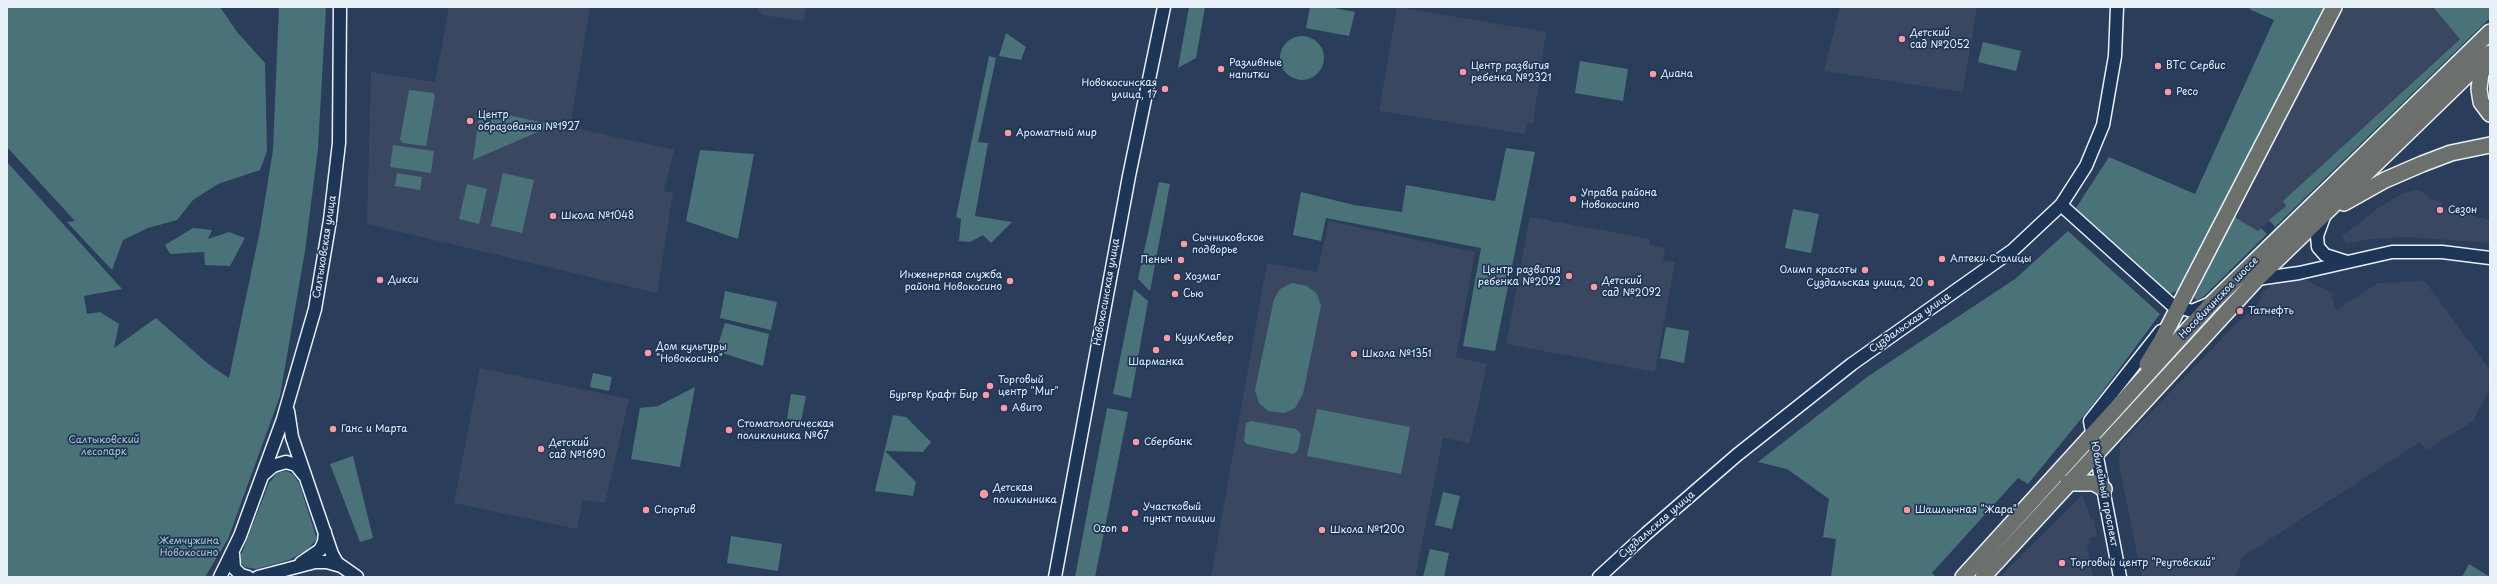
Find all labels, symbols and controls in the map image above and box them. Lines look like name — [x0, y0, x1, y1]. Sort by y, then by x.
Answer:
place label: Детский сад №2052 — [1910, 27, 1970, 50]
marker: Детский сад №2052 — [1897, 34, 1907, 44]
place label: Разливные напитки — [1229, 57, 1282, 80]
place label: Центр развития ребенка №2321 — [1471, 60, 1551, 84]
place label: ВТС Сервис — [2166, 60, 2225, 72]
marker: ВТС Сервис — [2153, 61, 2163, 71]
marker: Разливные напитки — [1216, 64, 1226, 74]
marker: Центр развития ребенка №2321 — [1458, 67, 1468, 77]
place label: Диана — [1661, 68, 1693, 80]
marker: Диана — [1648, 69, 1658, 79]
place label: Новокосинская улица, 17 — [1082, 77, 1157, 100]
marker: Новокосинская улица, 17 — [1160, 84, 1170, 94]
place label: Ресо — [2176, 86, 2198, 98]
marker: Ресо — [2163, 87, 2173, 97]
place label: Центр образования №1927 — [478, 109, 580, 132]
marker: Центр образования №1927 — [465, 116, 475, 126]
place label: Ароматный мир — [1016, 127, 1097, 139]
marker: Ароматный мир — [1003, 128, 1013, 138]
place label: Управа района Новокосино — [1581, 187, 1657, 210]
marker: Управа района Новокосино — [1568, 194, 1578, 204]
street label: Салтыковская улица — [311, 195, 339, 299]
place label: Сезон — [2448, 204, 2477, 216]
marker: Сезон — [2435, 205, 2445, 215]
place label: Школа №1048 — [561, 210, 634, 222]
marker: Школа №1048 — [548, 211, 558, 221]
place label: Сычниковское подворье — [1192, 232, 1264, 256]
street label: Новокосинская улица — [1092, 237, 1122, 347]
marker: Сычниковское подворье — [1179, 239, 1189, 249]
place label: Аптеки Столицы — [1950, 253, 2031, 265]
place label: Пеныч — [1140, 254, 1173, 266]
marker: Аптеки Столицы — [1937, 254, 1947, 264]
marker: Пеныч — [1176, 255, 1186, 265]
street label: Носовихинское шоссе — [2177, 255, 2261, 341]
place label: Центр развития ребенка №2092 — [1478, 264, 1561, 288]
place label: Олимп красоты — [1779, 264, 1857, 276]
marker: Олимп красоты — [1860, 265, 1870, 275]
place label: Инженерная служба района Новокосино — [899, 269, 1002, 292]
place label: Хозмаг — [1185, 271, 1221, 283]
marker: Центр развития ребенка №2092 — [1564, 271, 1574, 281]
marker: Хозмаг — [1172, 272, 1182, 282]
place label: Дикси — [388, 274, 419, 286]
marker: Дикси — [375, 275, 385, 285]
place label: Детский сад №2092 — [1602, 275, 1661, 298]
marker: Инженерная служба района Новокосино — [1005, 276, 1015, 286]
place label: Суздальская улица, 20 — [1806, 277, 1923, 289]
marker: Суздальская улица, 20 — [1926, 278, 1936, 288]
marker: Детский сад №2092 — [1589, 282, 1599, 292]
place label: Сью — [1183, 288, 1204, 300]
marker: Сью — [1170, 289, 1180, 299]
street label: Суздальская улица — [1867, 290, 1953, 356]
place label: Татнефть — [2248, 305, 2294, 317]
marker: Татнефть — [2235, 306, 2245, 316]
place label: КуулКлевер — [1175, 332, 1234, 344]
marker: КуулКлевер — [1162, 333, 1172, 343]
place label: Дом культуры "Новокосино" — [656, 341, 726, 364]
marker: Шарманка — [1151, 345, 1161, 355]
marker: Дом культуры "Новокосино" — [643, 348, 653, 358]
place label: Школа №1351 — [1362, 348, 1432, 360]
marker: Школа №1351 — [1349, 349, 1359, 359]
place label: Шарманка — [1128, 356, 1184, 368]
place label: Торговый центр "Миг" — [998, 374, 1059, 398]
marker: Торговый центр "Миг" — [985, 381, 995, 391]
place label: Бургер Крафт Бир — [889, 389, 978, 401]
marker: Бургер Крафт Бир — [981, 390, 991, 400]
place label: Авито — [1012, 402, 1042, 414]
marker: Авито — [999, 403, 1009, 413]
place label: Стоматологическая поликлиника №67 — [737, 418, 834, 442]
place label: Ганс и Марта — [341, 423, 407, 435]
marker: Ганс и Марта — [328, 424, 338, 434]
marker: Стоматологическая поликлиника №67 — [724, 425, 734, 435]
park label: Салтыковский лесопарк — [69, 434, 139, 458]
place label: Сбербанк — [1144, 436, 1192, 448]
place label: Детский сад №1690 — [549, 437, 605, 460]
marker: Сбербанк — [1131, 437, 1141, 447]
street label: Юбилейный проспект — [2088, 440, 2120, 548]
marker: Детский сад №1690 — [536, 444, 546, 454]
place label: Детская поликлиника — [993, 482, 1057, 506]
marker: Детская поликлиника — [978, 488, 990, 500]
street label: Суздальская улица — [1617, 489, 1697, 561]
place label: Участковый пункт полиции — [1143, 501, 1216, 524]
place label: Спортив — [654, 504, 695, 516]
place label: Шашлычная "Жара" — [1915, 504, 2017, 516]
marker: Спортив — [641, 505, 651, 515]
marker: Шашлычная "Жара" — [1902, 505, 1912, 515]
marker: Участковый пункт полиции — [1130, 508, 1140, 518]
place label: Ozon — [1093, 523, 1117, 535]
marker: Ozon — [1120, 524, 1130, 534]
place label: Школа №1200 — [1330, 524, 1405, 536]
marker: Школа №1200 — [1317, 525, 1327, 535]
park label: Жемчужина Новокосино — [159, 535, 219, 558]
place label: Торговый центр "Реутовский" — [2070, 557, 2215, 569]
marker: Торговый центр "Реутовский" — [2057, 558, 2067, 568]

